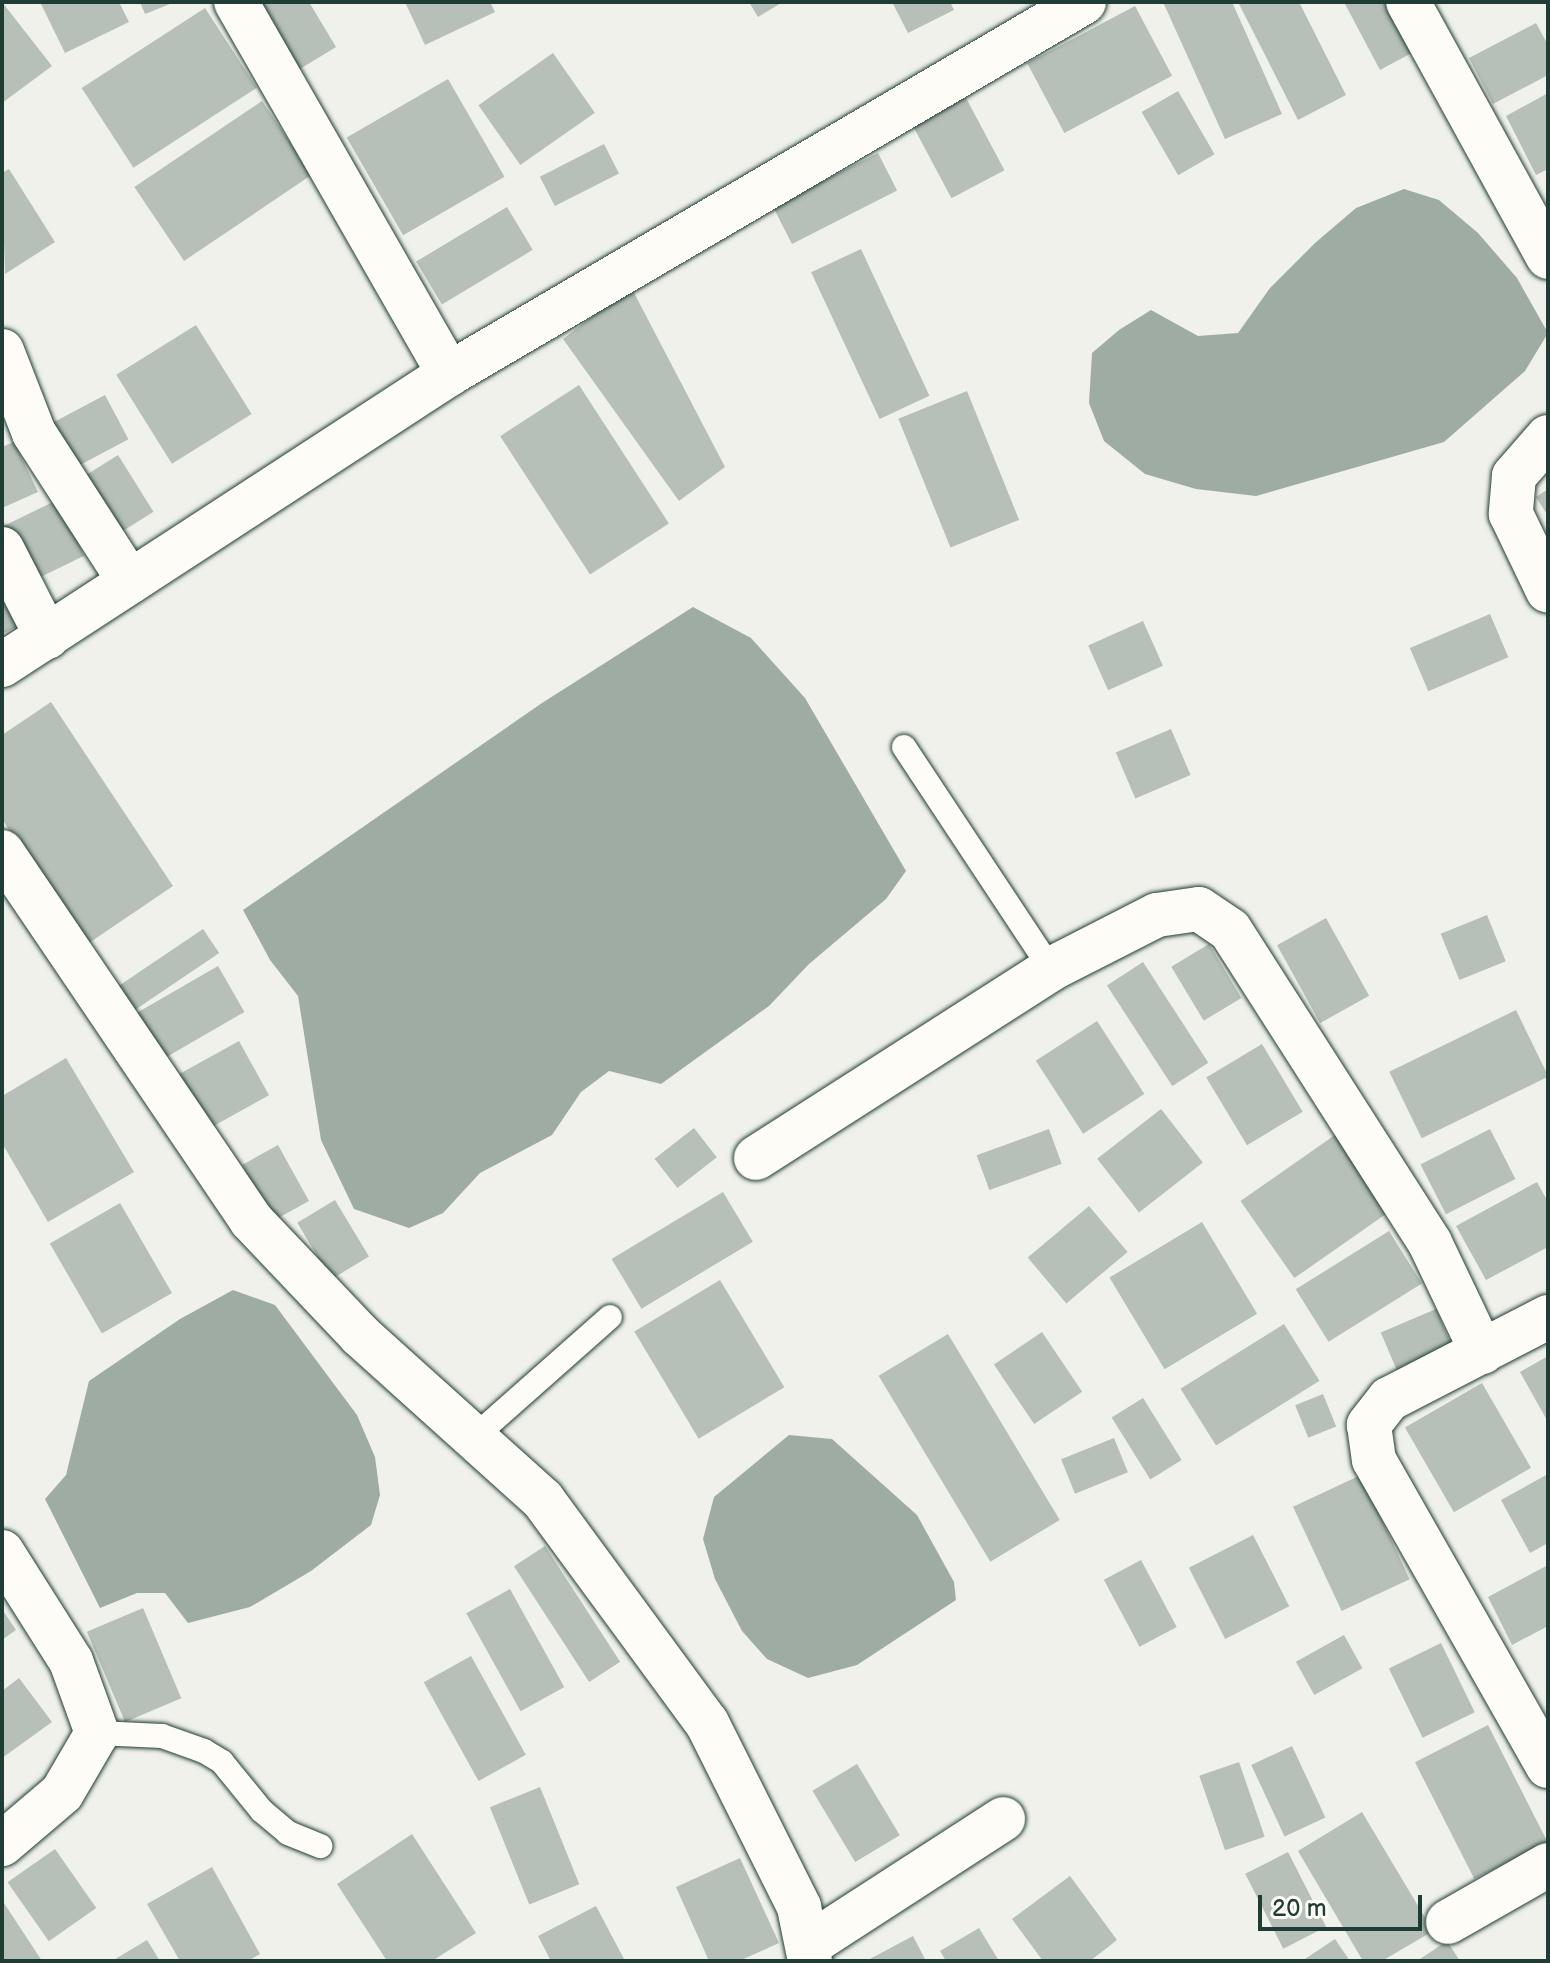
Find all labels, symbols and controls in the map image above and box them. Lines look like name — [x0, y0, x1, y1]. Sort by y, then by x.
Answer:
scale bar — [1262, 1879, 1426, 1929]
text: 20 m — [1272, 1894, 1327, 1923]

